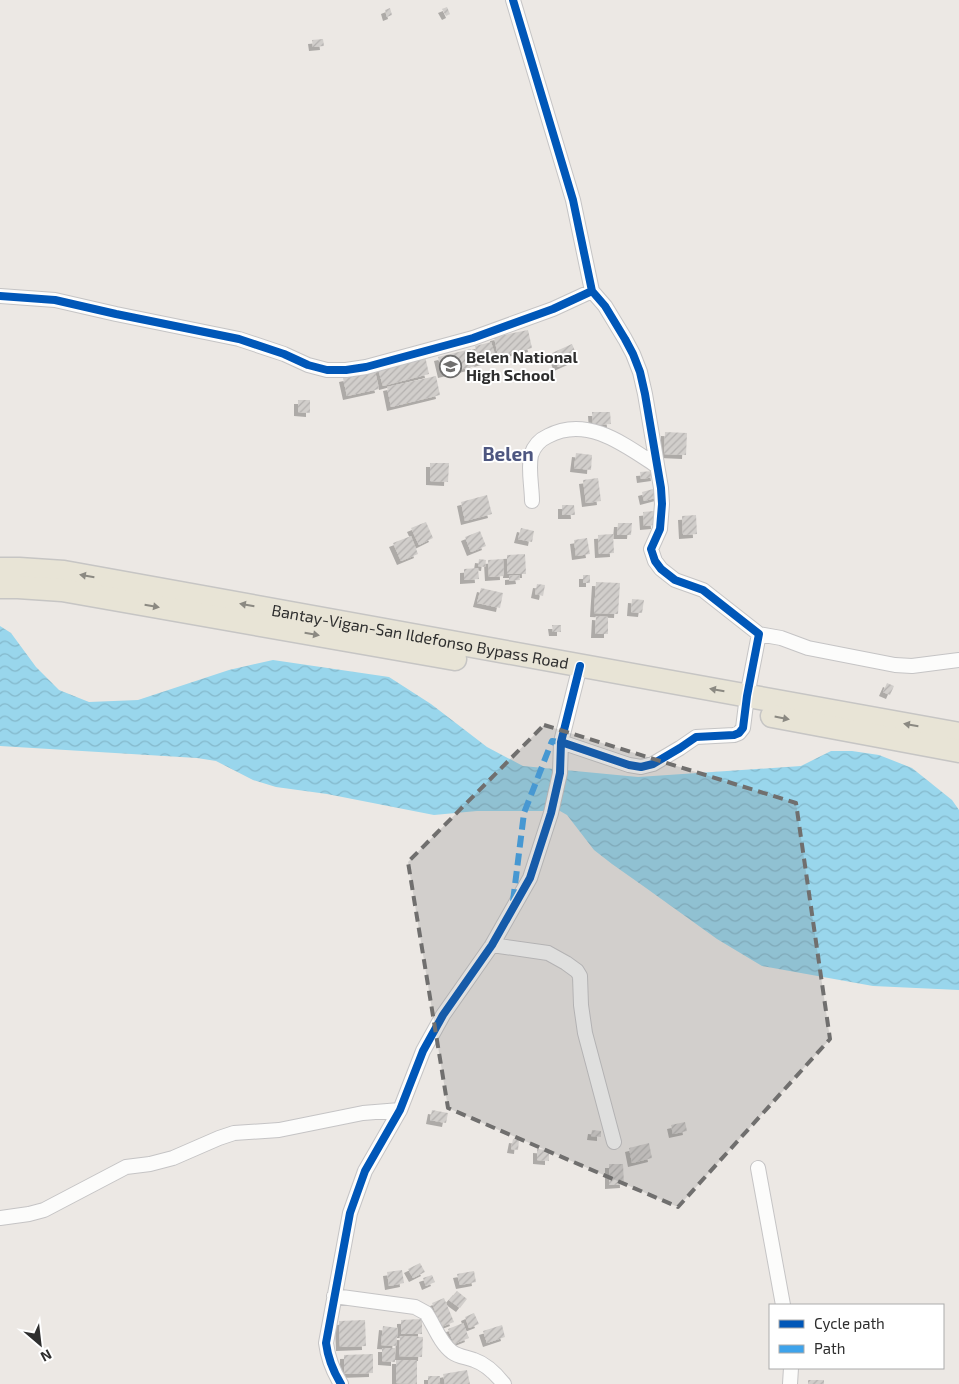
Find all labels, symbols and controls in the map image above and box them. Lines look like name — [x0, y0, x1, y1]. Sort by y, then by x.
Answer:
place label: Belen National High School — [466, 347, 578, 384]
school or university icon: Belen National High School — [438, 354, 462, 378]
district label: Belen — [482, 442, 534, 465]
one-way arrow — [79, 572, 94, 580]
street label: Bantay-Vigan-San Ildefonso Bypass Road — [270, 600, 570, 672]
one-way arrow — [238, 601, 254, 609]
one-way arrow — [145, 602, 161, 610]
one-way arrow — [305, 630, 321, 638]
one-way arrow — [708, 686, 724, 694]
one-way arrow — [775, 714, 790, 722]
one-way arrow — [903, 721, 919, 729]
legend — [769, 1304, 944, 1369]
text: Cycle path — [814, 1314, 885, 1332]
north arrow — [15, 1319, 65, 1369]
text: Path — [814, 1339, 845, 1357]
text: N — [38, 1346, 55, 1366]

